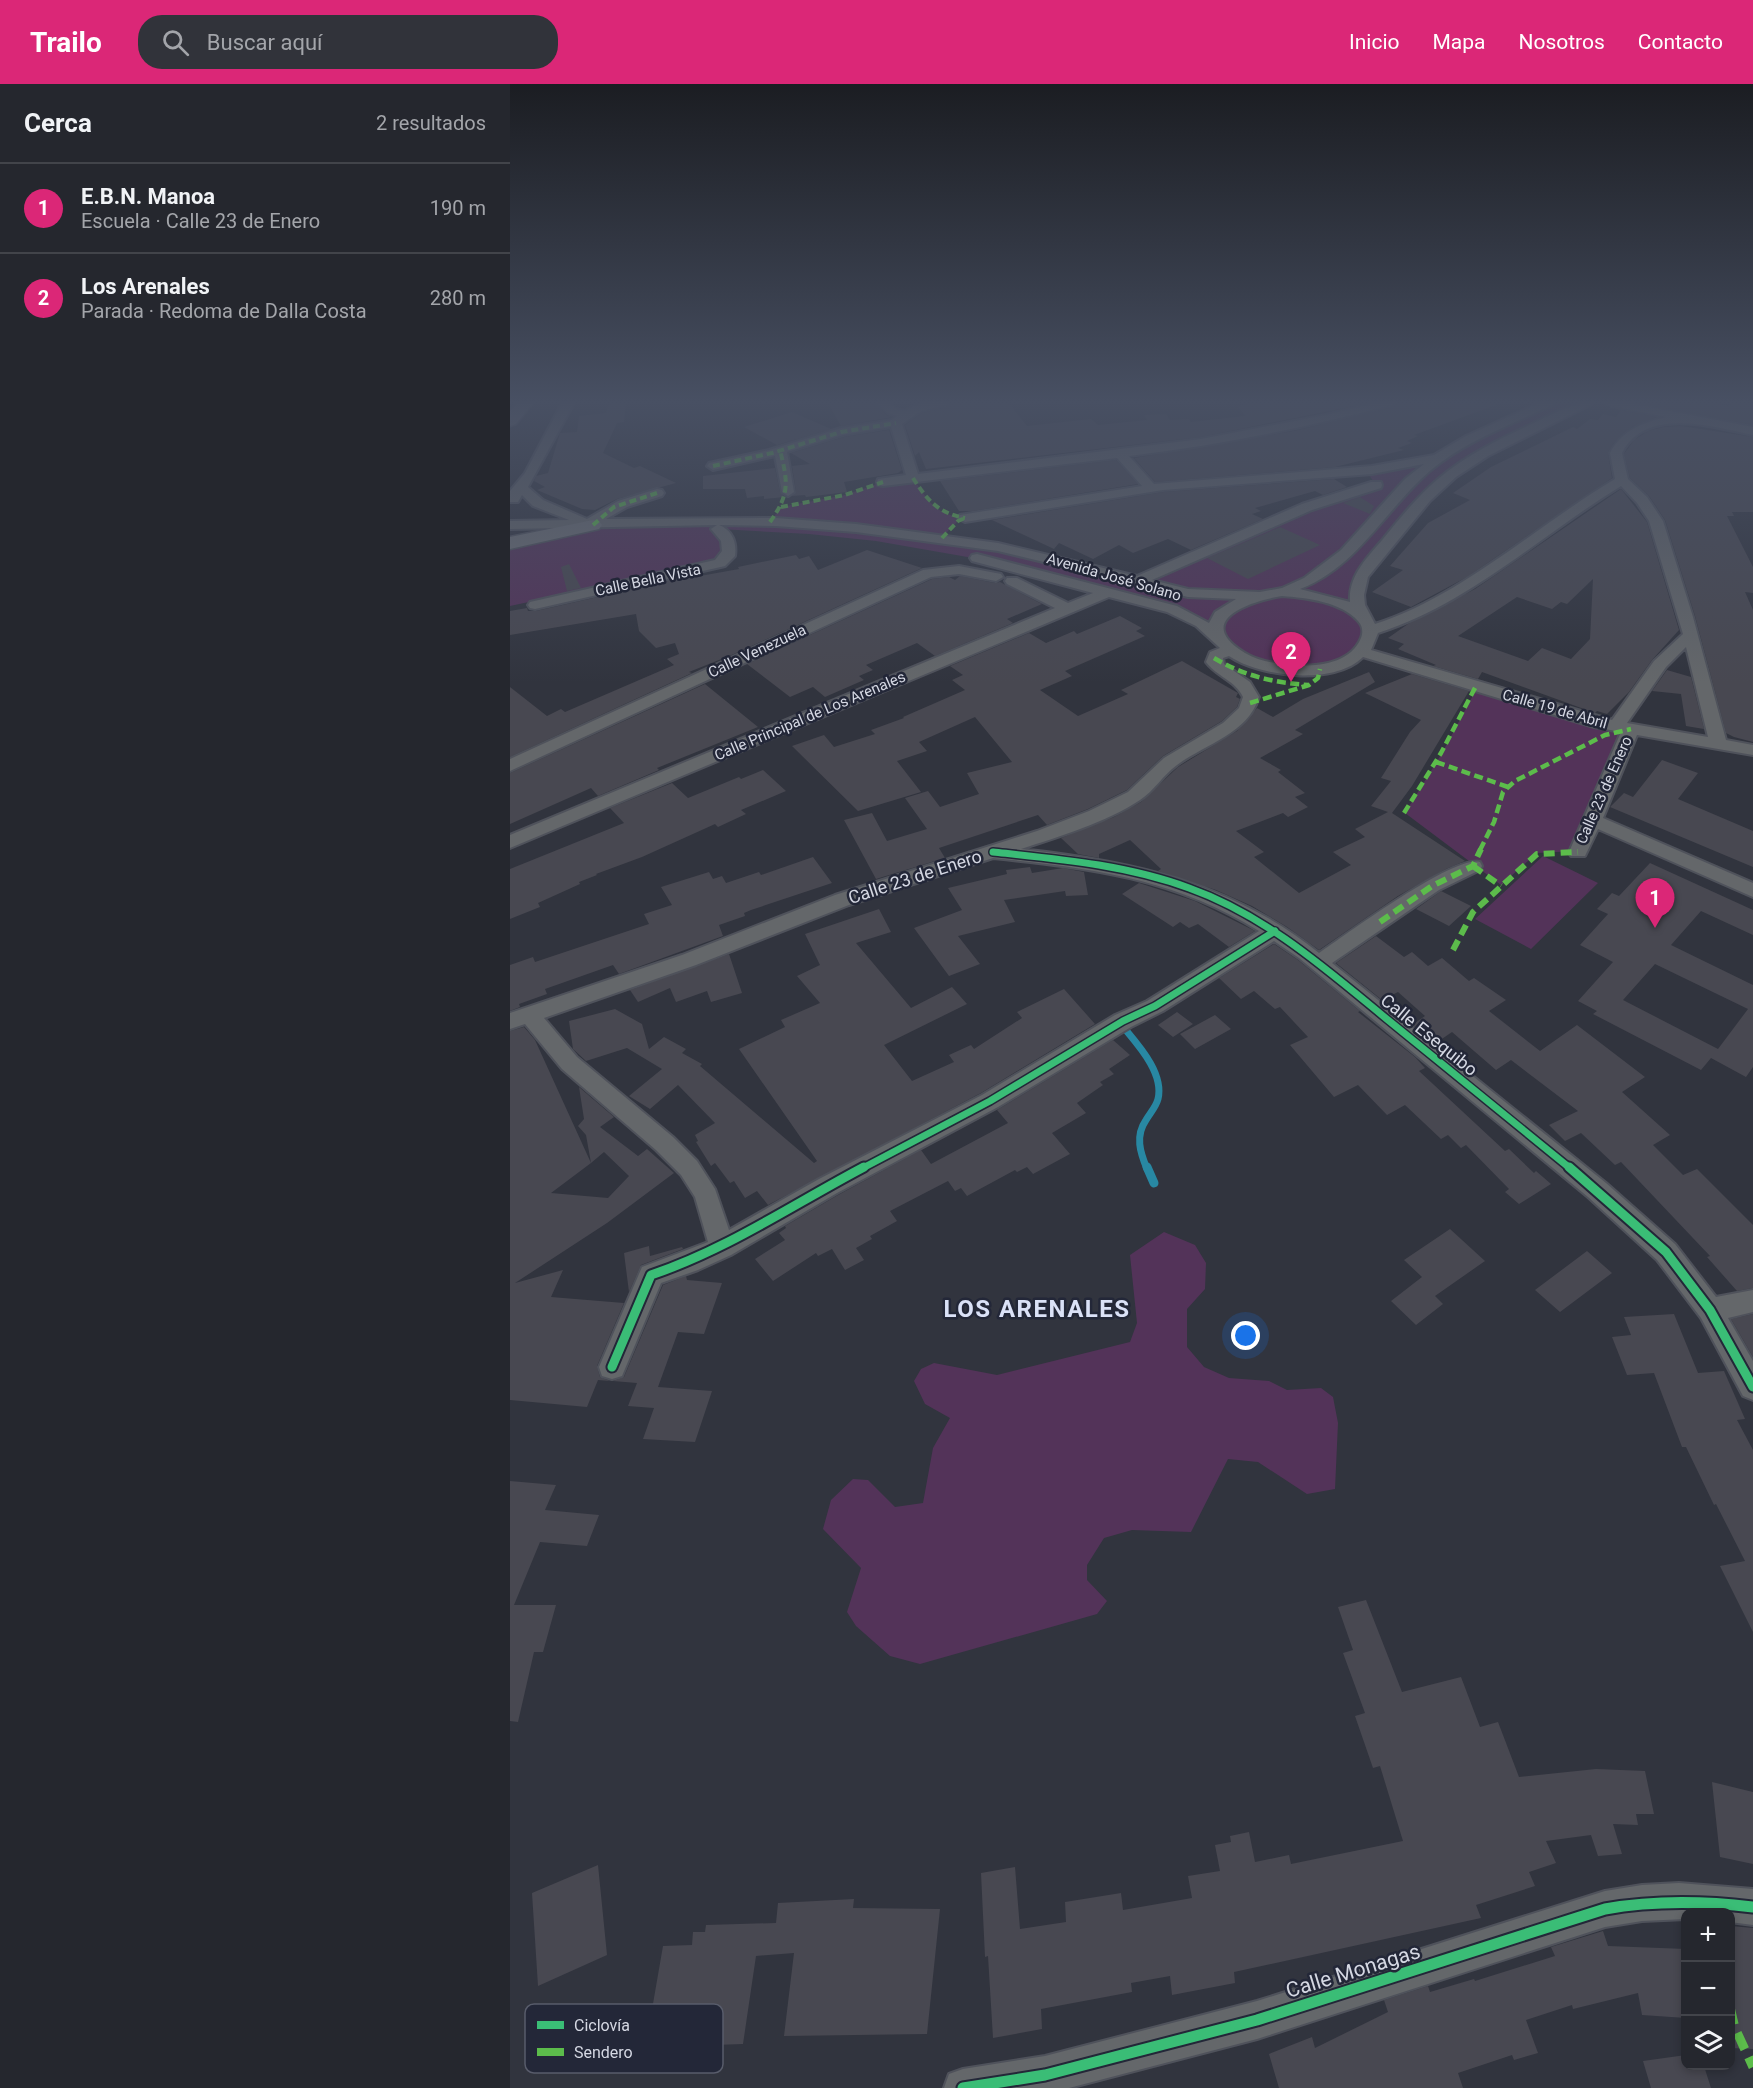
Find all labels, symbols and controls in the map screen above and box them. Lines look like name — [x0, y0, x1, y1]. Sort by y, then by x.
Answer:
search box — [138, 15, 558, 69]
text: Trailo — [30, 26, 102, 59]
icon: search — [159, 26, 192, 59]
text: Buscar aquí — [207, 30, 322, 55]
text: Inicio — [1349, 30, 1399, 54]
text: Mapa — [1432, 30, 1485, 54]
text: Nosotros — [1518, 30, 1605, 54]
text: Contacto — [1638, 30, 1723, 54]
text: Cerca — [24, 108, 92, 138]
text: 2 resultados — [376, 111, 486, 135]
text: E.B.N. Manoa — [81, 184, 215, 209]
text: 1 — [38, 196, 49, 220]
text: 190 m — [430, 196, 486, 220]
text: Escuela · Calle 23 de Enero — [81, 209, 320, 233]
text: Los Arenales — [81, 274, 210, 299]
text: 2 — [38, 286, 49, 310]
text: 280 m — [430, 286, 486, 310]
text: Parada · Redoma de Dalla Costa — [81, 299, 367, 323]
street label: Avenida José Solano — [1045, 549, 1183, 605]
street label: Calle Bella Vista — [594, 560, 702, 600]
street label: Calle Venezuela — [705, 620, 809, 682]
pin: 2 — [1272, 632, 1310, 682]
street label: Calle Principal de Los Arenales — [712, 668, 908, 764]
street label: Calle 19 de Abril — [1501, 685, 1609, 733]
street label: Calle 23 de Enero — [1572, 733, 1636, 847]
street label: Calle 23 de Enero — [845, 845, 984, 908]
pin: 1 — [1636, 878, 1674, 928]
street label: Calle Esequibo — [1377, 989, 1482, 1080]
district label: LOS ARENALES — [943, 1295, 1131, 1323]
your location — [1231, 1321, 1260, 1350]
map controls — [1681, 1908, 1735, 2070]
button: + — [1681, 1908, 1735, 1962]
street label: Calle Monagas — [1283, 1939, 1423, 2003]
button: − — [1681, 1962, 1735, 2016]
legend — [525, 2004, 723, 2073]
text: Ciclovía — [574, 2016, 630, 2035]
button: layers — [1681, 2016, 1735, 2070]
text: Sendero — [574, 2043, 633, 2062]

